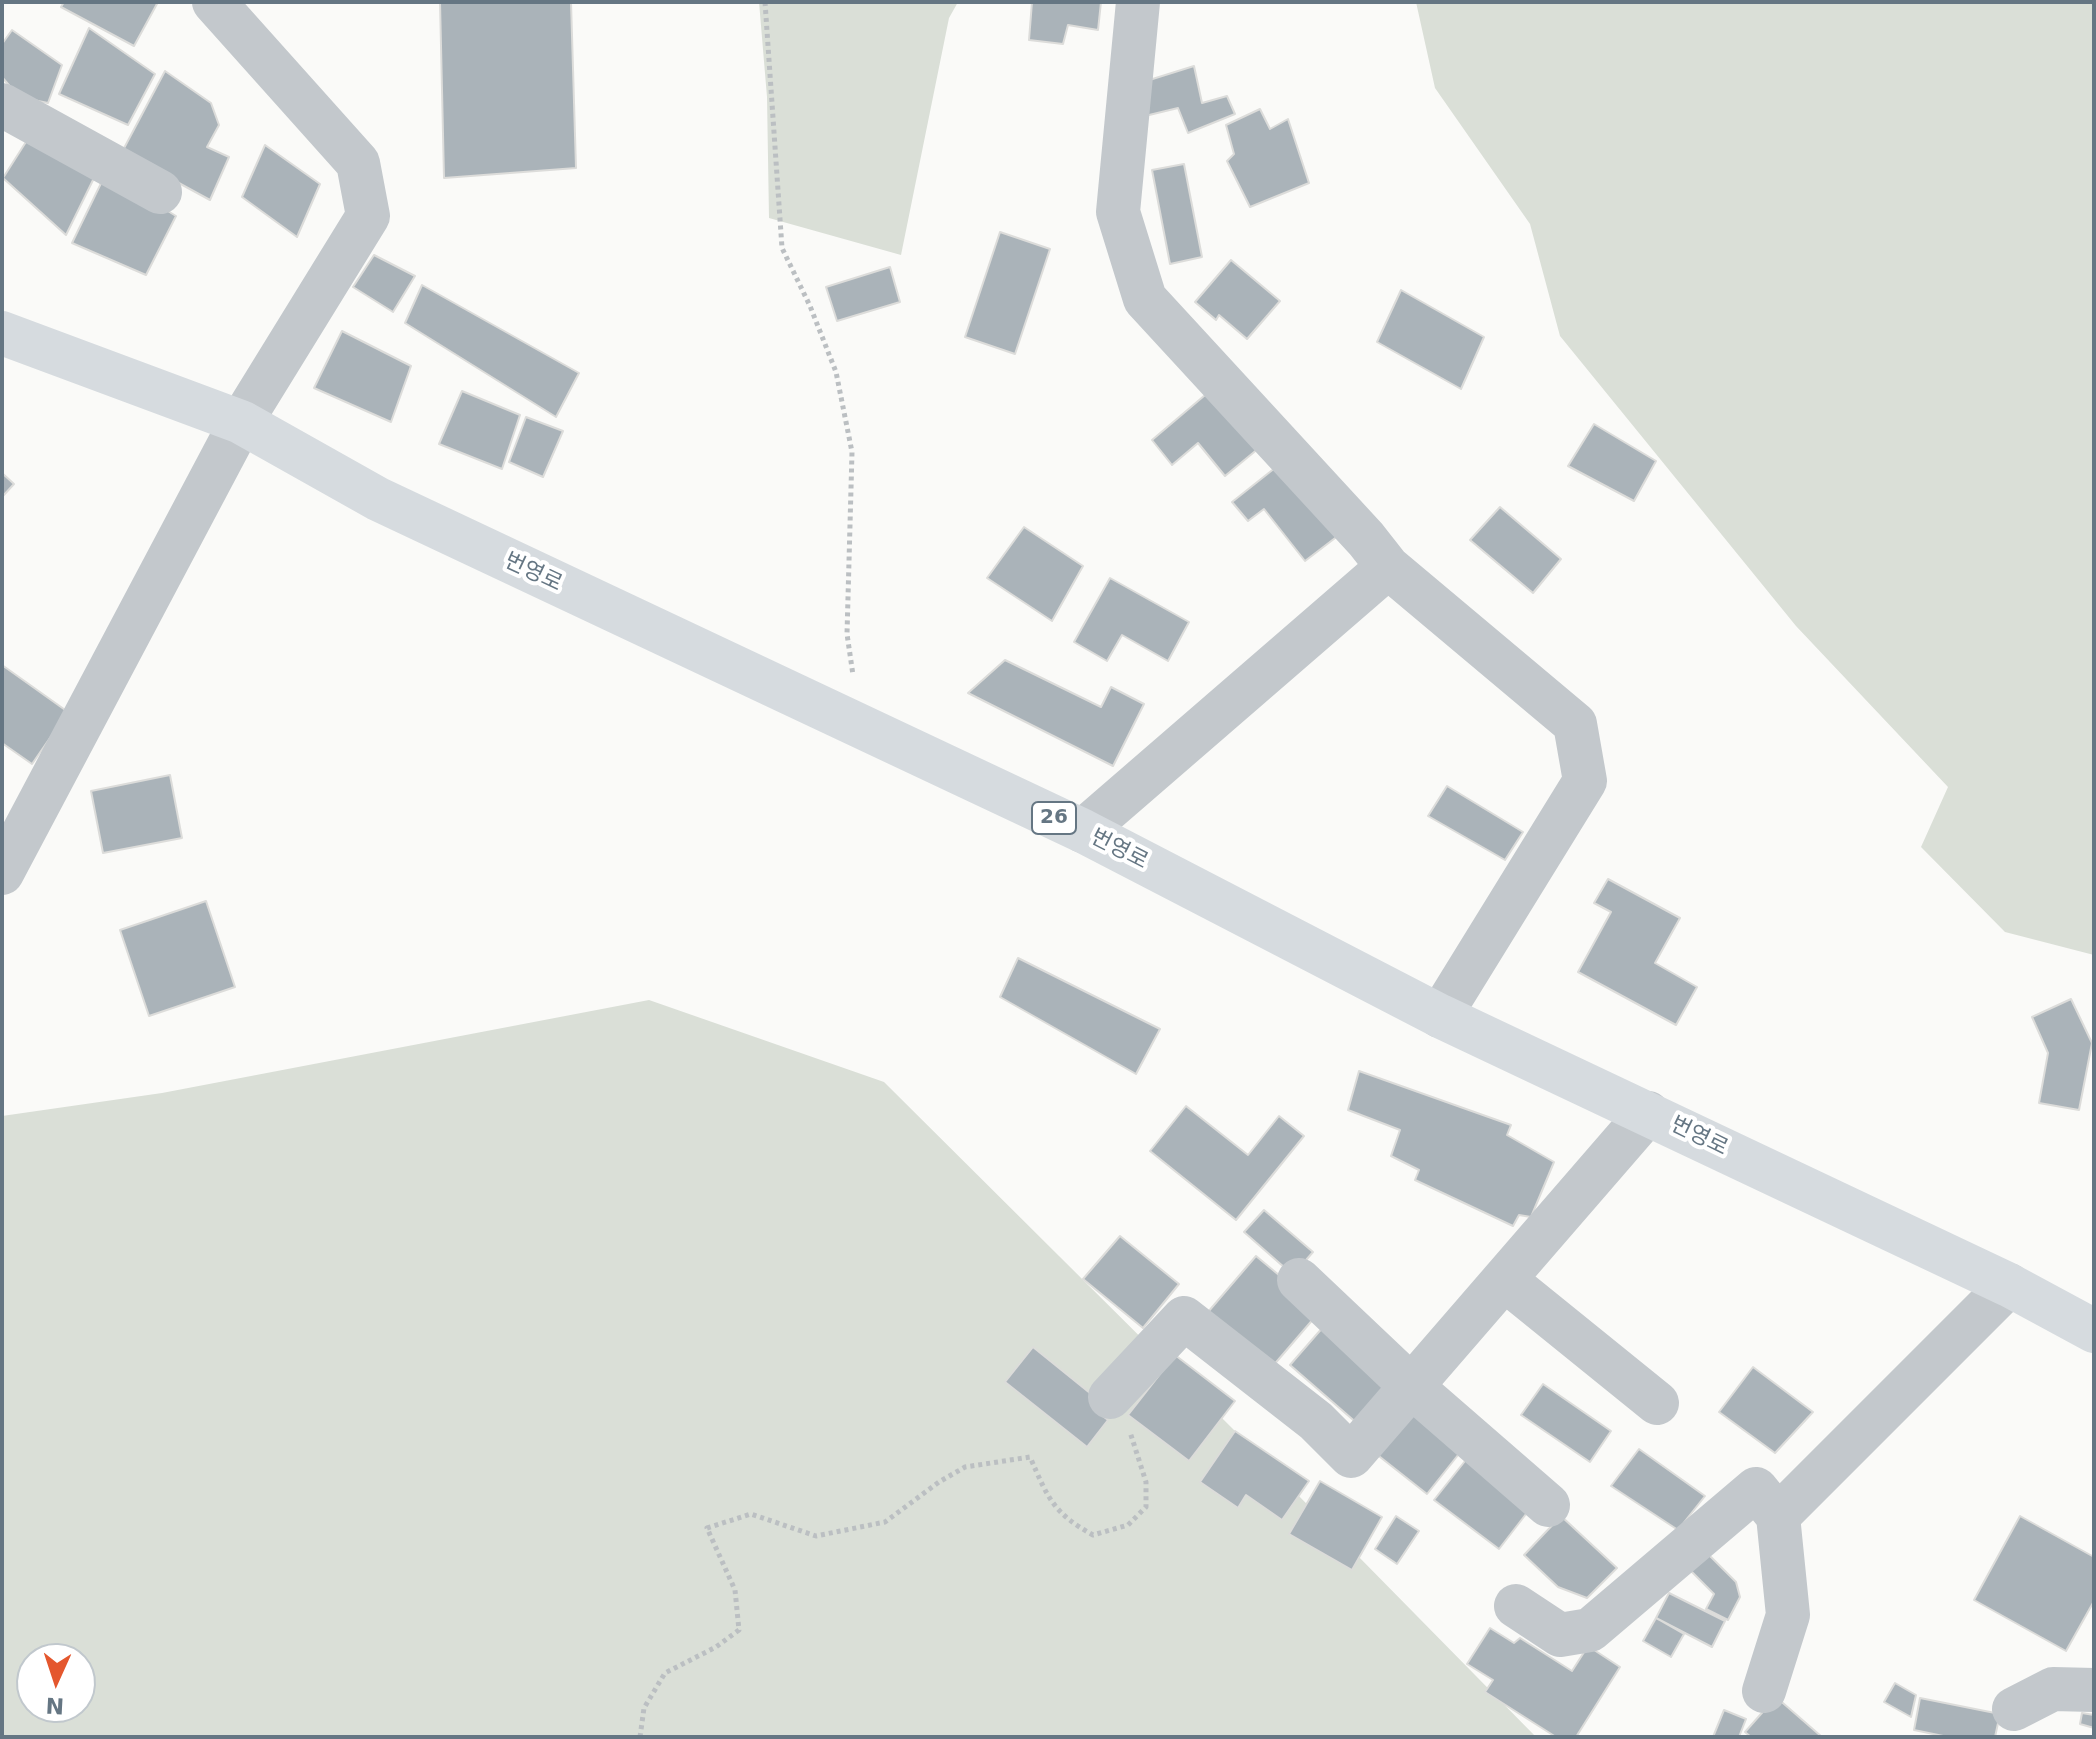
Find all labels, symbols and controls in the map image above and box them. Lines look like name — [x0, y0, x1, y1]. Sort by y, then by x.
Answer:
street label: 번영로 — [500, 548, 566, 598]
road number: 26 — [1032, 802, 1076, 834]
street label: 번영로 — [1086, 824, 1152, 876]
street label: 번영로 — [1666, 1112, 1732, 1162]
north arrow — [16, 1643, 96, 1723]
text: N — [45, 1693, 65, 1718]

